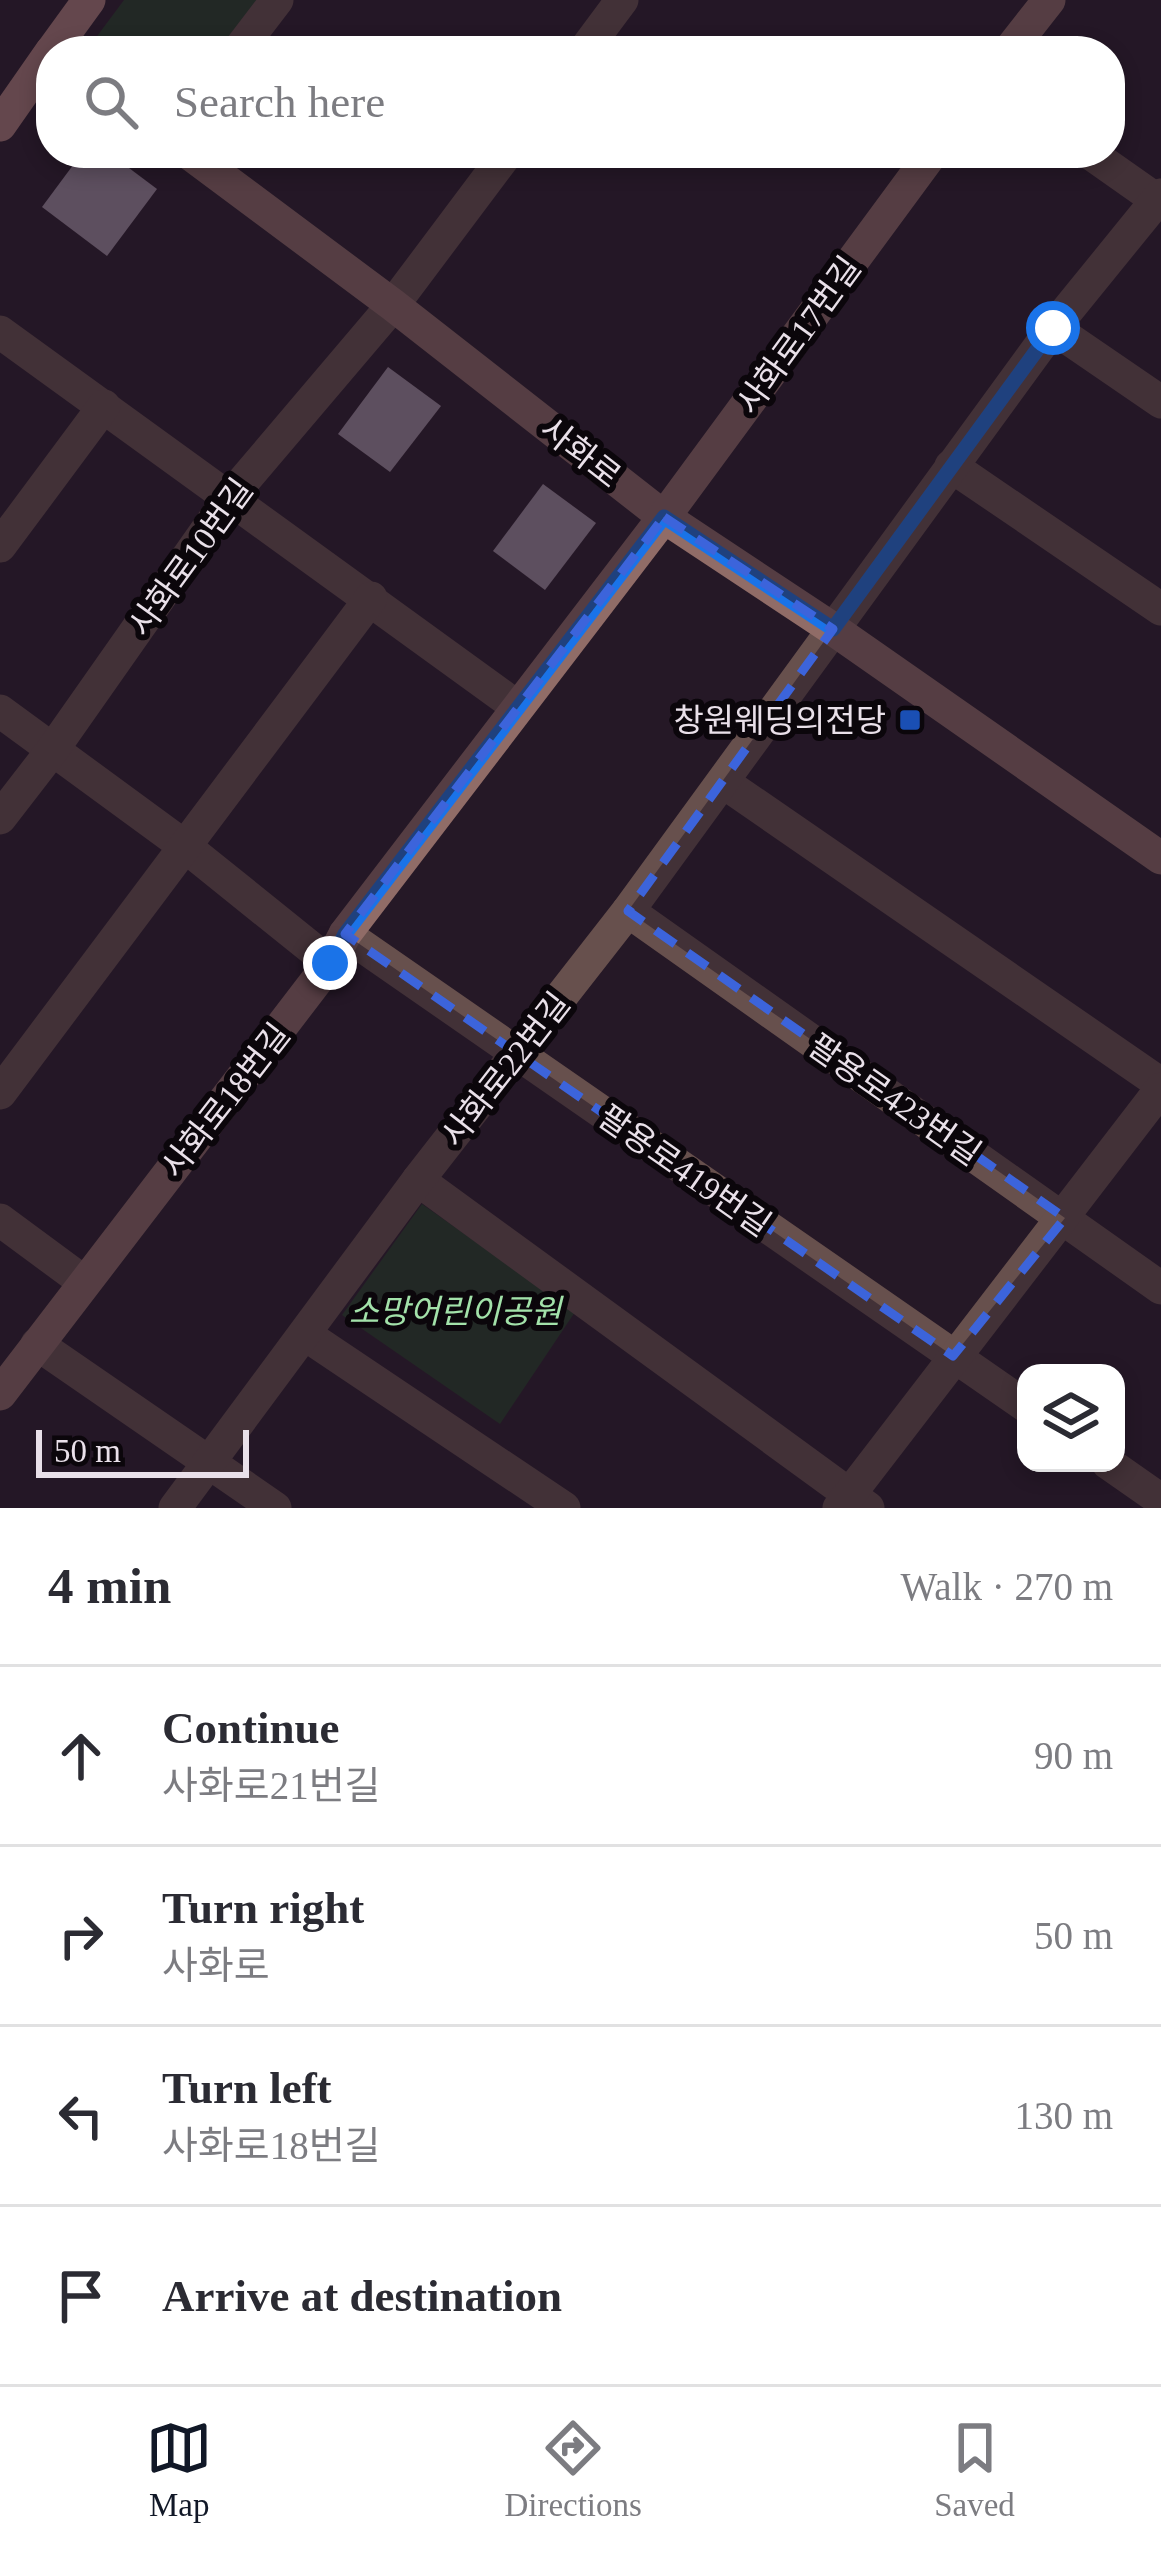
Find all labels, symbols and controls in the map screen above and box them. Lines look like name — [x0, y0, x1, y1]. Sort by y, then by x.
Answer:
search box — [36, 36, 1125, 168]
icon: search — [78, 69, 144, 135]
text: Search here — [174, 77, 385, 127]
street label: 사화로17번길 — [730, 250, 868, 421]
route start — [1026, 301, 1080, 355]
street label: 사화로 — [533, 411, 627, 495]
street label: 사화로10번길 — [122, 472, 260, 643]
place label: 창원웨딩의전당 — [673, 703, 886, 739]
marker: 창원웨딩의전당 — [897, 707, 923, 733]
route end — [303, 936, 357, 990]
street label: 사화로22번길 — [435, 986, 577, 1154]
street label: 사화로18번길 — [155, 1017, 297, 1185]
street label: 팔용로423번길 — [802, 1027, 987, 1172]
street label: 팔용로419번길 — [592, 1098, 777, 1243]
park label: 소망어린이공원 — [349, 1294, 564, 1330]
map controls — [1017, 1364, 1125, 1472]
button: layers — [1017, 1364, 1125, 1472]
scale bar — [36, 1424, 249, 1477]
text: 50 m — [54, 1433, 121, 1469]
text: 4 min — [48, 1558, 171, 1614]
text: Walk · 270 m — [901, 1565, 1113, 1608]
text: Continue — [162, 1703, 340, 1753]
icon: ahead — [48, 1723, 114, 1789]
text: 90 m — [1034, 1734, 1113, 1777]
text: 사화로21번길 — [162, 1764, 380, 1807]
text: Turn right — [162, 1883, 364, 1933]
icon: right — [48, 1903, 114, 1969]
text: 50 m — [1034, 1914, 1113, 1957]
text: 사화로 — [162, 1944, 270, 1987]
text: Turn left — [162, 2063, 332, 2113]
icon: left — [48, 2083, 114, 2149]
text: 130 m — [1014, 2094, 1113, 2137]
text: 사화로18번길 — [162, 2124, 380, 2167]
icon: arrive — [48, 2263, 114, 2329]
text: Arrive at destination — [162, 2271, 562, 2321]
tab: Map — [146, 2415, 212, 2524]
tab: Directions — [504, 2415, 642, 2524]
tab: Saved — [934, 2415, 1015, 2524]

